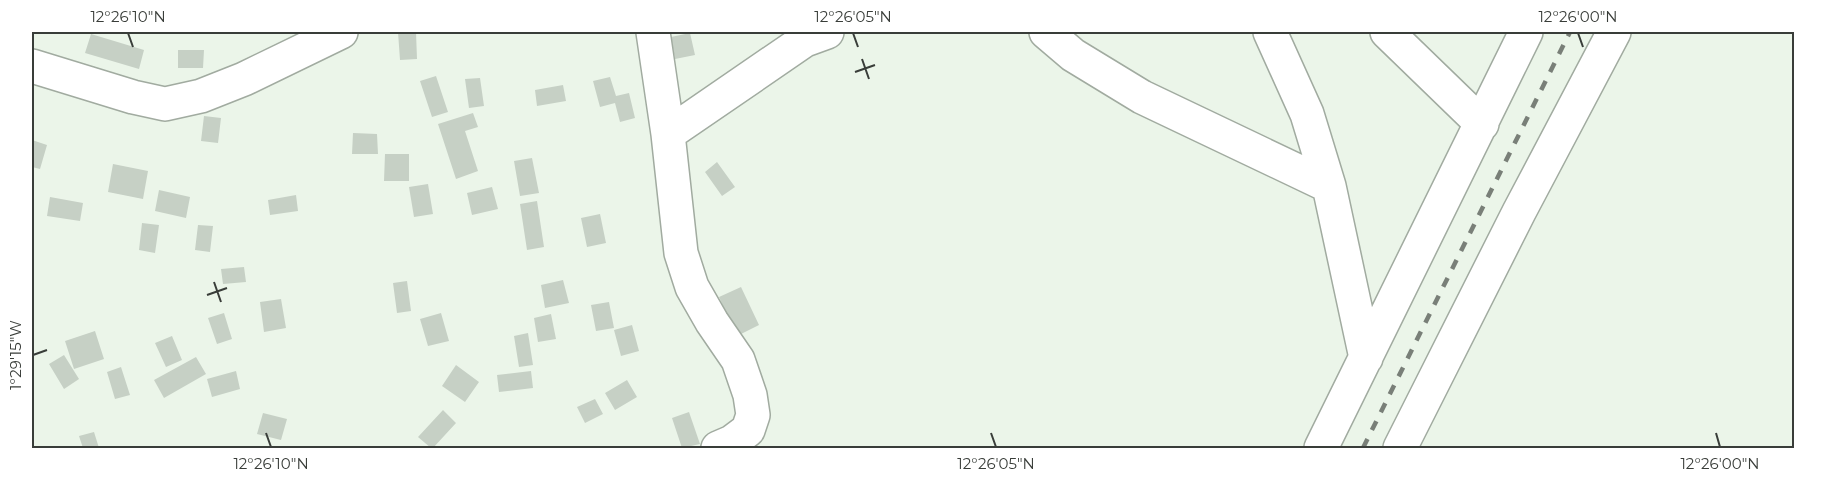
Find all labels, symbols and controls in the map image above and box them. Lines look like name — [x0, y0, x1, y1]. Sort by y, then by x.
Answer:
text: 12°26'10"N — [90, 7, 166, 26]
text: 12°26'05"N — [814, 7, 892, 26]
text: 12°26'00"N — [1538, 7, 1618, 26]
text: 1°29'15"W — [6, 320, 25, 390]
text: 12°26'10"N — [233, 454, 309, 473]
text: 12°26'05"N — [957, 454, 1035, 473]
text: 12°26'00"N — [1680, 454, 1760, 473]

